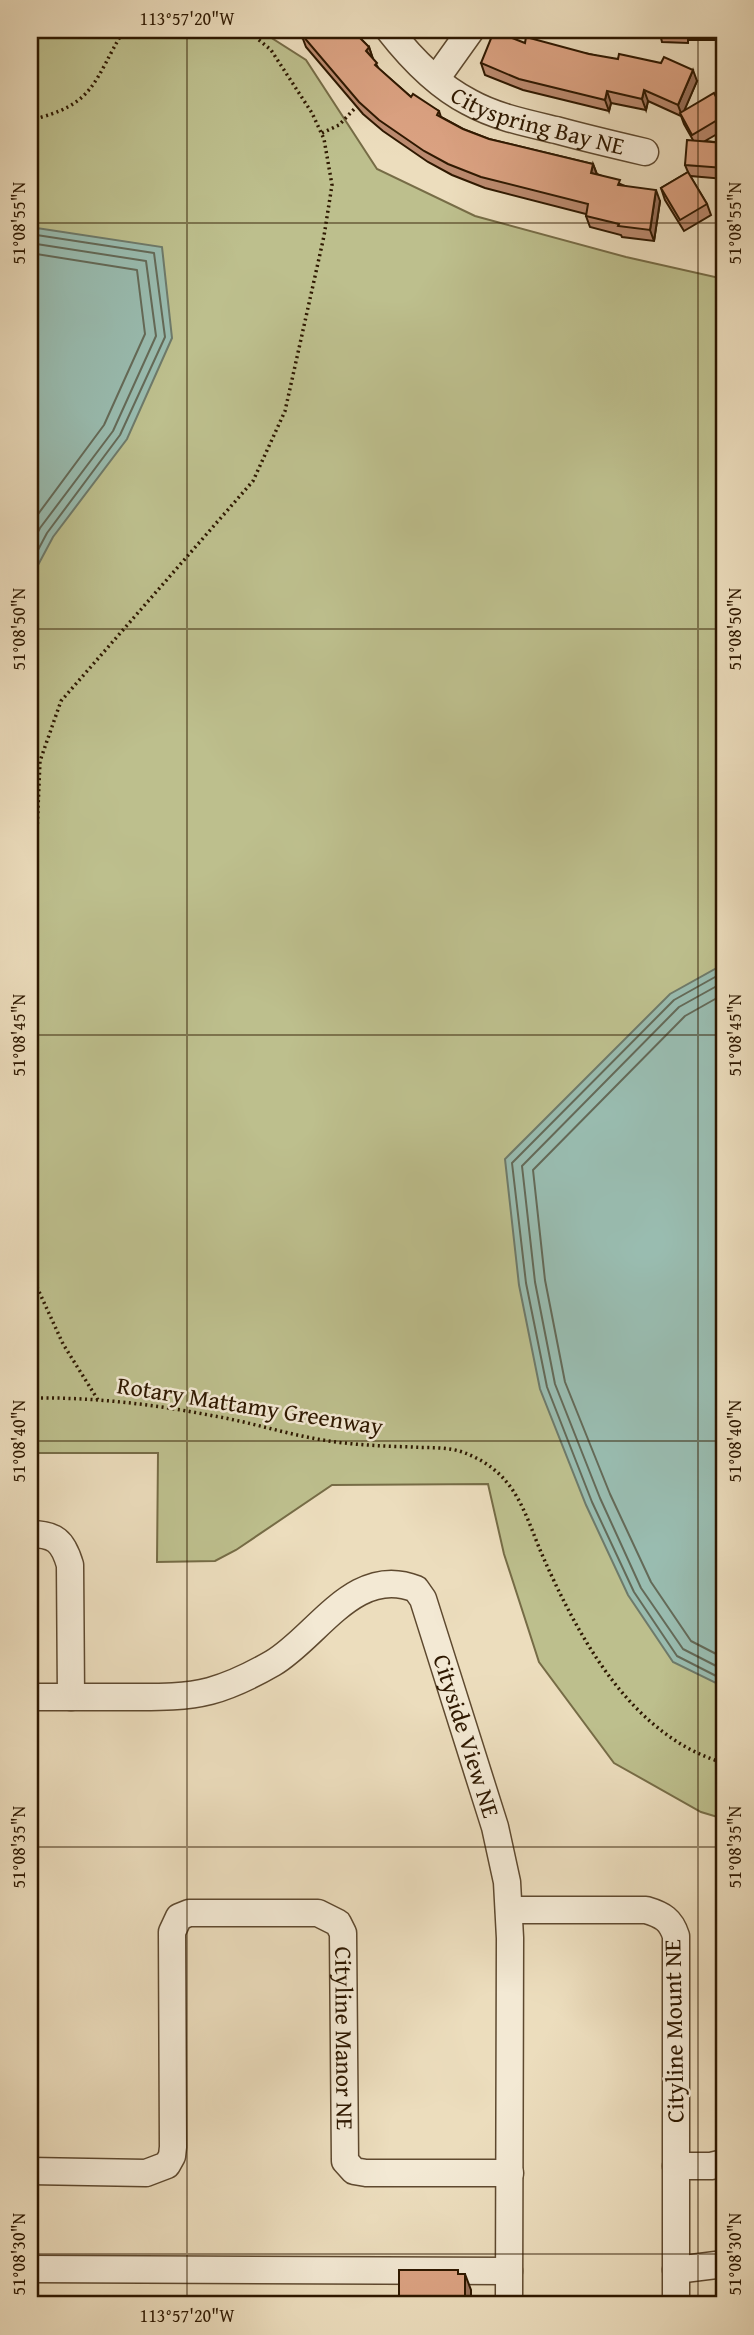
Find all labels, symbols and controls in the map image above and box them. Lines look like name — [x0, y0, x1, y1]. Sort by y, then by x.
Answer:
text: 113°57'20"W — [140, 5, 235, 32]
street label: Cityspring Bay NE — [444, 77, 628, 164]
text: 51°08'55"N — [5, 181, 32, 264]
text: 51°08'55"N — [721, 181, 748, 264]
text: 51°08'50"N — [5, 587, 32, 670]
text: 51°08'50"N — [721, 587, 748, 670]
text: 51°08'45"N — [5, 993, 32, 1076]
text: 51°08'45"N — [721, 993, 748, 1076]
street label: Rotary Mattamy Greenway — [115, 1367, 386, 1444]
text: 51°08'40"N — [5, 1399, 32, 1482]
text: 51°08'40"N — [721, 1399, 748, 1482]
street label: Cityside View NE — [424, 1650, 509, 1822]
text: 51°08'35"N — [5, 1805, 32, 1888]
text: 51°08'35"N — [721, 1805, 748, 1888]
street label: Cityline Mount NE — [654, 1939, 693, 2123]
street label: Cityline Manor NE — [326, 1946, 363, 2130]
text: 51°08'30"N — [5, 2212, 32, 2295]
text: 51°08'30"N — [721, 2212, 748, 2295]
text: 113°57'20"W — [140, 2302, 235, 2329]

